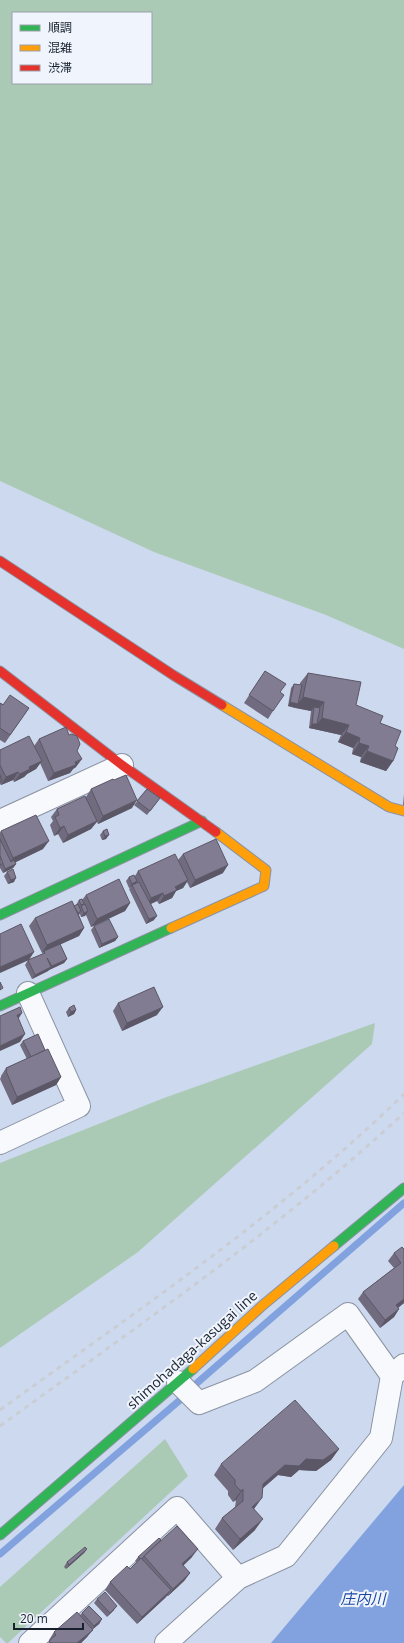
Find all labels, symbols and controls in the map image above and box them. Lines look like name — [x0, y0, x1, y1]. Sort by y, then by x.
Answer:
legend — [12, 12, 152, 84]
text: 順調 — [48, 19, 72, 36]
text: 混雑 — [48, 39, 72, 56]
text: 渋滞 — [48, 59, 72, 76]
street label: shimohadaga-kasugai line — [122, 1286, 261, 1413]
water label: 庄内川 — [340, 1588, 387, 1608]
scale bar — [14, 1605, 83, 1631]
text: 20 m — [20, 1610, 48, 1627]

